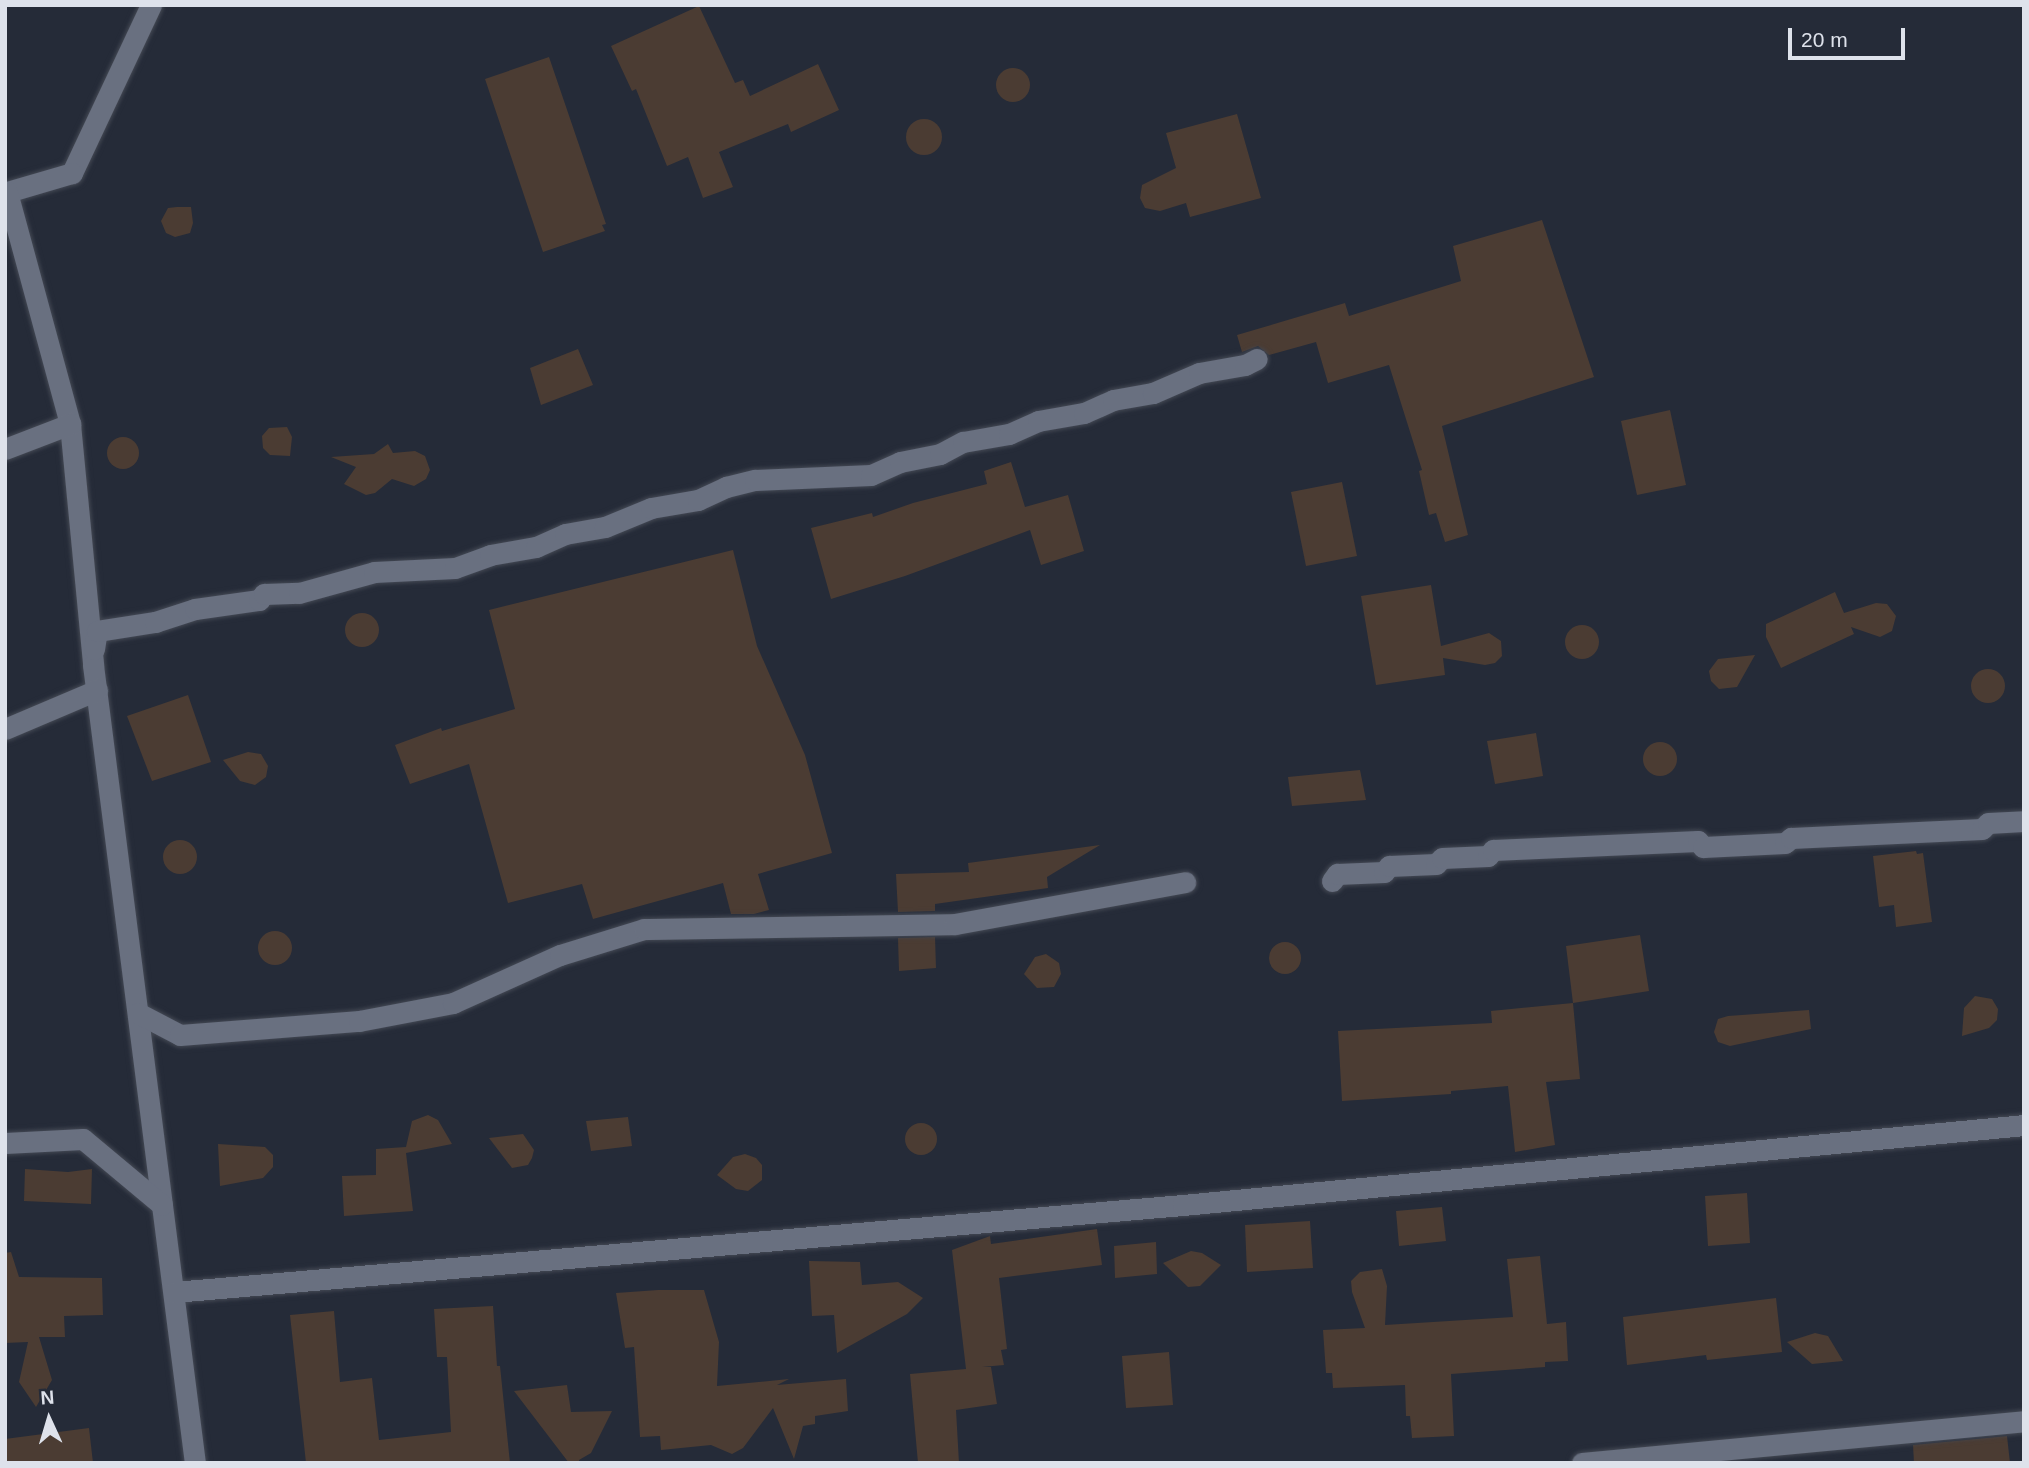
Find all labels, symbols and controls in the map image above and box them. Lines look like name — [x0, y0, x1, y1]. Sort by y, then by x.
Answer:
scale bar — [1791, 14, 1908, 58]
text: 20 m — [1801, 28, 1848, 51]
north arrow — [14, 1384, 84, 1454]
text: N — [40, 1387, 55, 1409]

